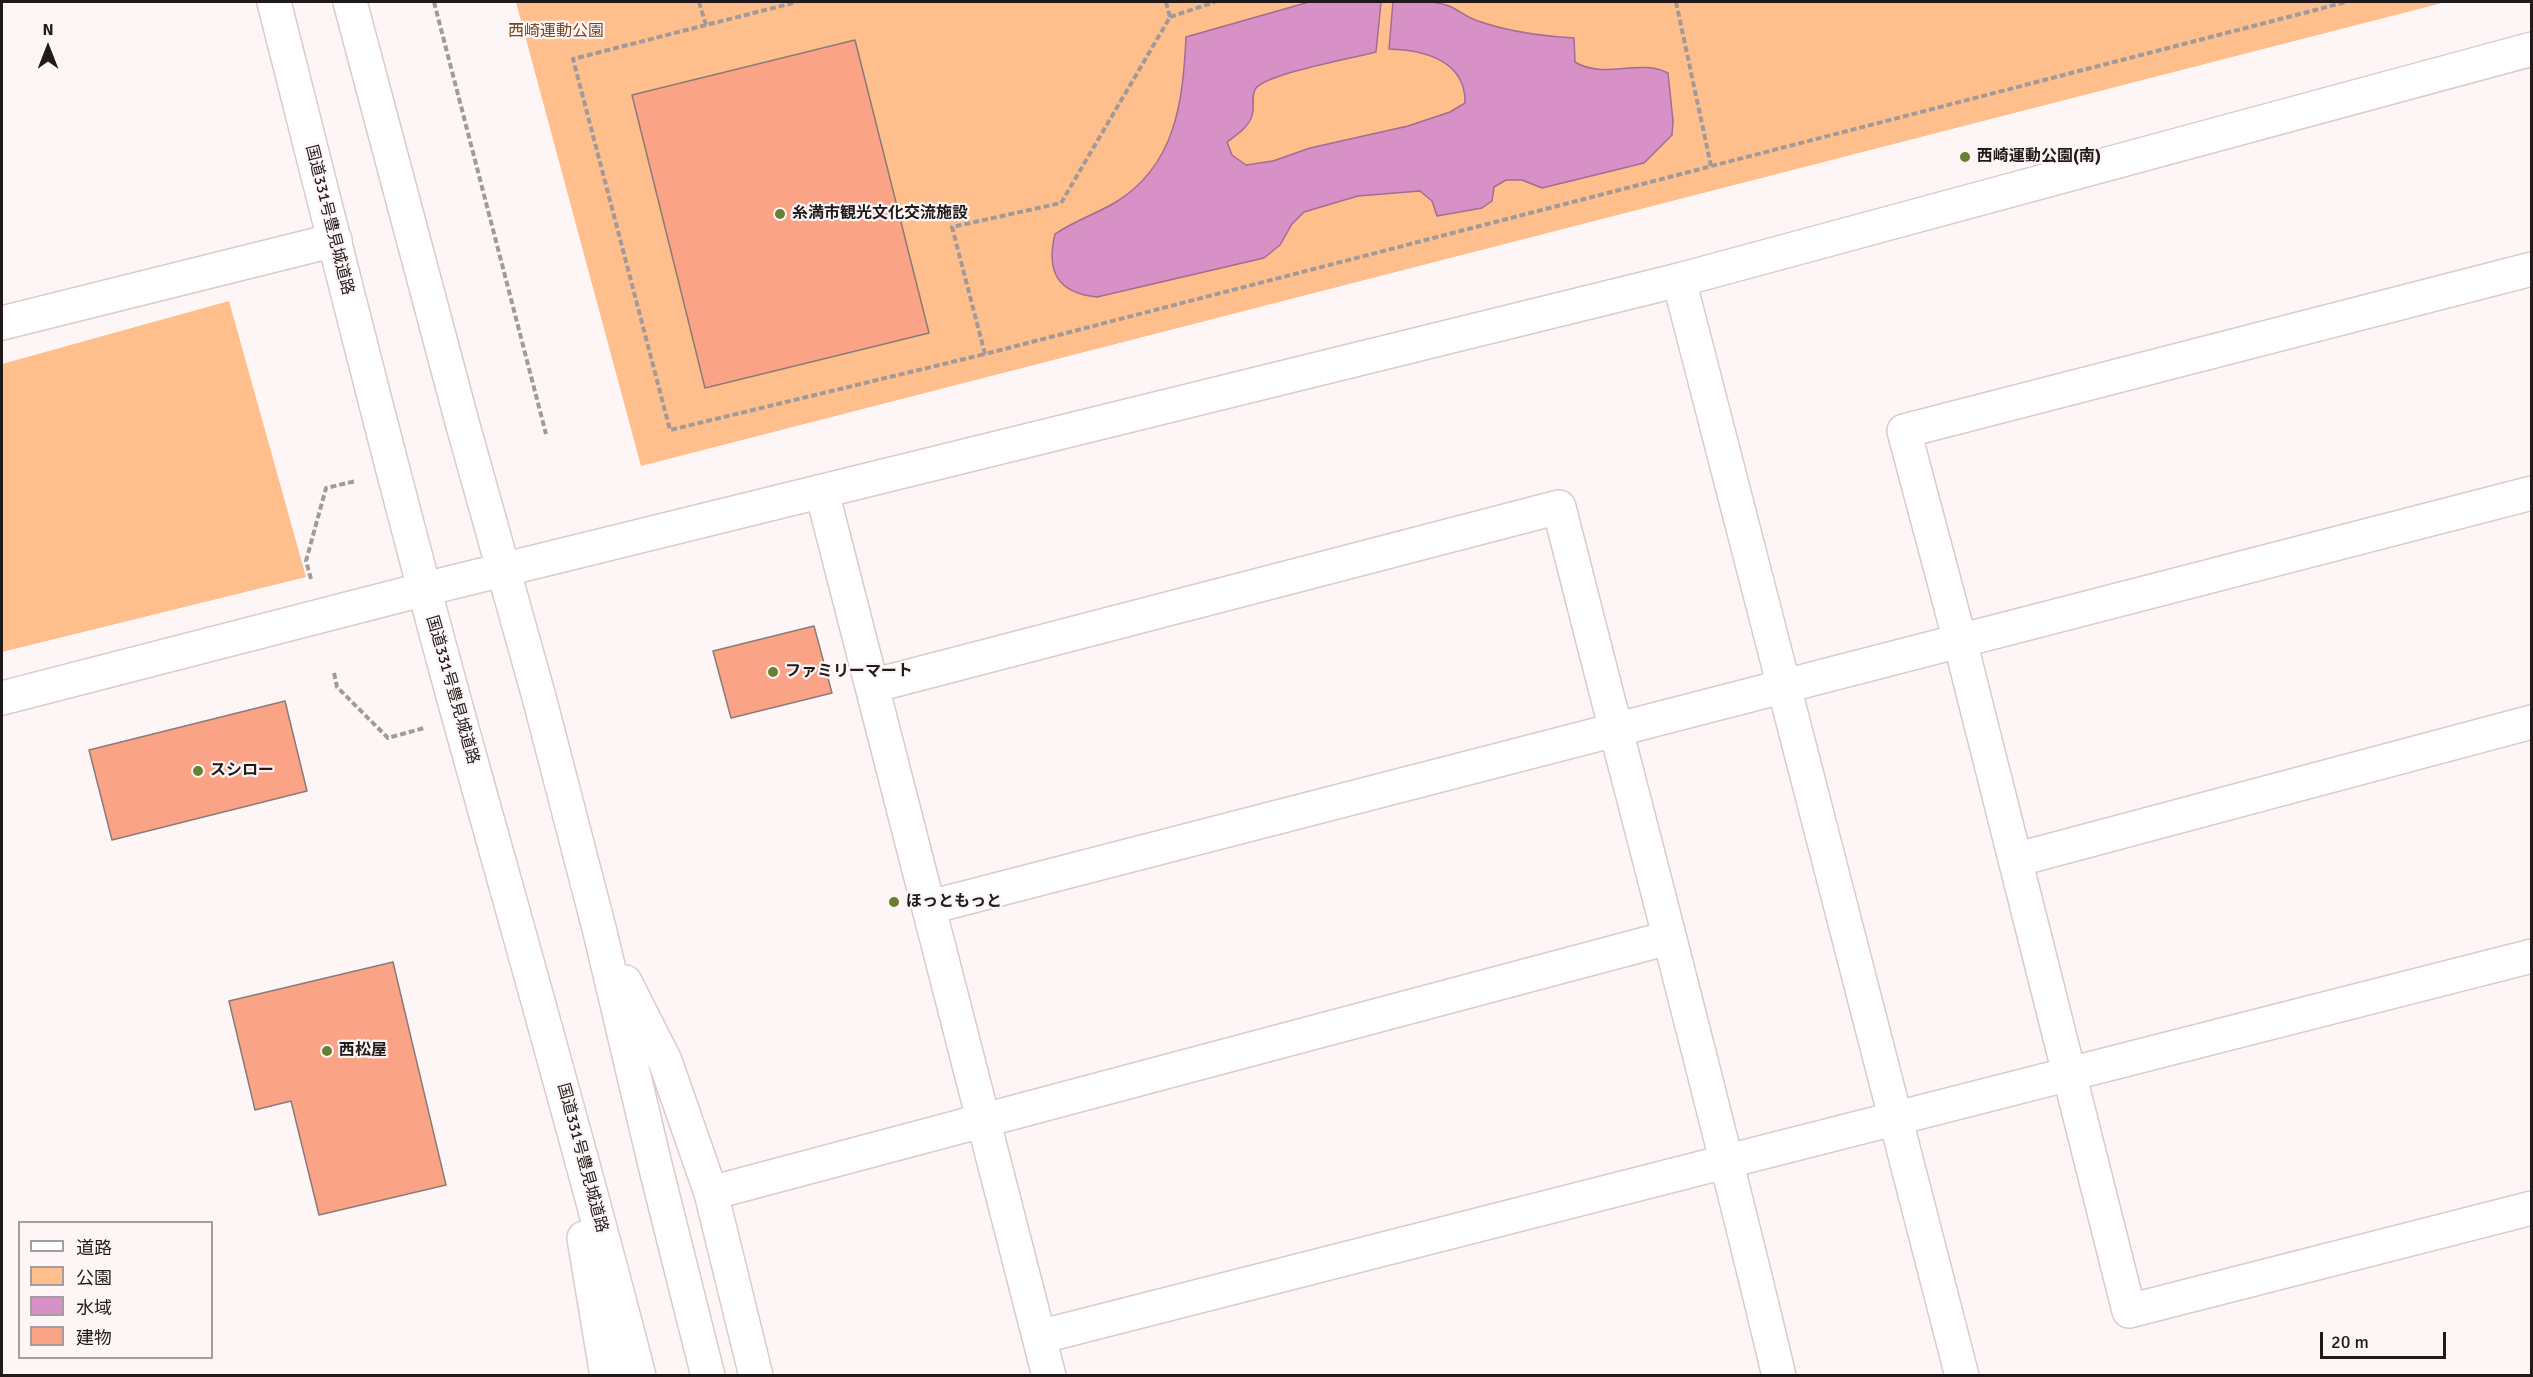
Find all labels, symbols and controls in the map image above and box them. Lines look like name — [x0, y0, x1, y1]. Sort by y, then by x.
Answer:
north arrow — [18, 18, 78, 78]
text: N — [42, 20, 54, 40]
park label: 西崎運動公園 — [508, 22, 604, 42]
street label: 国道331号豊見城道路 — [301, 143, 357, 297]
place label: 西崎運動公園(南) — [1977, 147, 2101, 167]
marker: 西崎運動公園(南) — [1958, 150, 1972, 164]
place label: 糸満市観光文化交流施設 — [792, 204, 968, 224]
marker: 糸満市観光文化交流施設 — [773, 207, 787, 221]
street label: 国道331号豊見城道路 — [422, 613, 482, 767]
place label: ファミリーマート — [785, 662, 913, 682]
marker: ファミリーマート — [766, 665, 780, 679]
place label: スシロー — [210, 761, 274, 781]
marker: スシロー — [191, 764, 205, 778]
place label: ほっともっと — [906, 892, 1002, 912]
marker: ほっともっと — [887, 895, 901, 909]
place label: 西松屋 — [339, 1041, 387, 1061]
marker: 西松屋 — [320, 1044, 334, 1058]
street label: 国道331号豊見城道路 — [553, 1081, 611, 1235]
legend — [18, 1221, 213, 1359]
text: 道路 — [76, 1237, 112, 1259]
text: 公園 — [76, 1267, 112, 1289]
text: 水域 — [76, 1297, 112, 1319]
scale bar — [2323, 1320, 2449, 1358]
text: 建物 — [76, 1327, 112, 1349]
text: 20 m — [2331, 1331, 2369, 1353]

